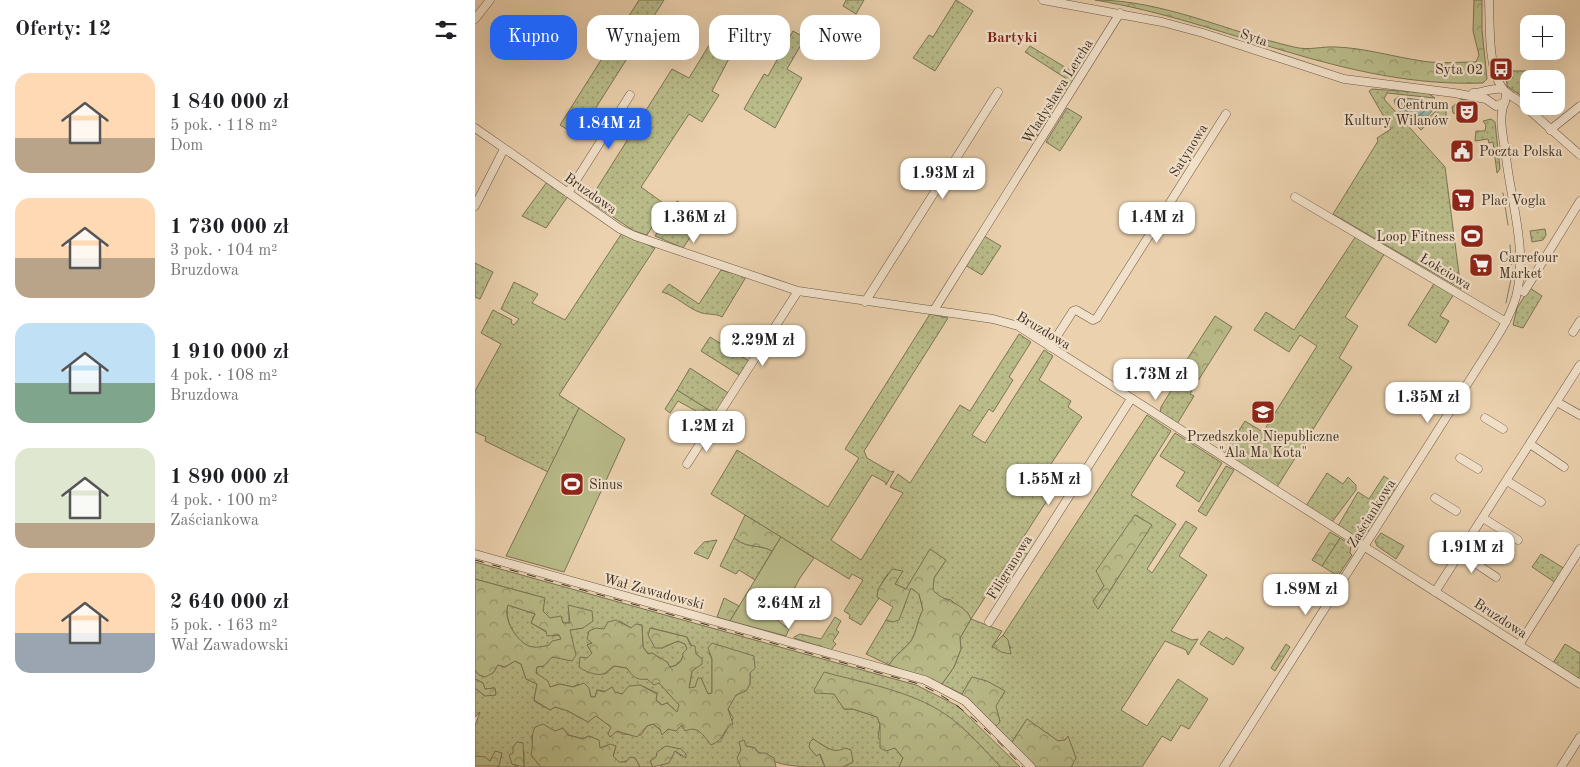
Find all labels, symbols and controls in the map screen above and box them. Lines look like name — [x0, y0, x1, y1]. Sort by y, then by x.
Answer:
chip: Kupno — [490, 15, 577, 60]
chip: Wynajem — [587, 15, 699, 60]
chip: Filtry — [709, 15, 790, 60]
chip: Nowe — [800, 15, 880, 60]
map controls — [1520, 15, 1565, 115]
button: + — [1520, 15, 1565, 60]
icon: filters — [432, 16, 460, 44]
text: Oferty: 12 — [15, 19, 111, 40]
street label: Syta — [1238, 27, 1269, 49]
district label: Bartyki — [987, 31, 1037, 46]
street label: Władysława Lercha — [1020, 37, 1096, 146]
bus stop icon: Syta 02 — [1488, 56, 1514, 82]
place label: Syta 02 — [1435, 63, 1483, 77]
button: − — [1520, 70, 1565, 115]
text: 1 840 000 zł — [170, 92, 289, 113]
icon: home — [55, 93, 115, 153]
place label: Centrum Kultury Wilanów — [1344, 98, 1449, 128]
theatre icon: Centrum Kultury Wilanów — [1454, 99, 1480, 125]
pin: 1.84M zł — [557, 108, 661, 150]
text: 1.84M zł — [577, 116, 641, 132]
text: 5 pok. · 118 m² — [170, 118, 277, 134]
street label: Satynowa — [1167, 122, 1211, 179]
text: Dom — [170, 138, 203, 154]
public building icon: Poczta Polska — [1449, 138, 1475, 164]
place label: Poczta Polska — [1479, 145, 1563, 159]
pin: 1.93M zł — [891, 158, 995, 200]
text: 1.93M zł — [911, 166, 975, 182]
street label: Bruzdowa — [562, 171, 619, 217]
supermarket icon: Plac Vogla — [1450, 187, 1476, 213]
place label: Plac Vogla — [1481, 194, 1546, 208]
pin: 1.36M zł — [642, 202, 746, 244]
pin: 1.4M zł — [1111, 202, 1203, 244]
text: 1.36M zł — [662, 210, 726, 226]
text: 1.4M zł — [1130, 210, 1184, 226]
text: 1 730 000 zł — [170, 217, 289, 238]
icon: home — [55, 218, 115, 278]
sports icon: Loop Fitness — [1459, 223, 1485, 249]
place label: Loop Fitness — [1376, 230, 1455, 244]
text: 3 pok. · 104 m² — [170, 243, 277, 259]
street label: Łokciowa — [1417, 251, 1474, 293]
place label: Carrefour Market — [1499, 251, 1558, 281]
supermarket icon: Carrefour Market — [1468, 252, 1494, 278]
text: Bruzdowa — [170, 263, 239, 279]
street label: Bruzdowa — [1014, 309, 1073, 352]
pin: 2.29M zł — [711, 324, 815, 367]
text: 2.29M zł — [731, 333, 795, 349]
text: 1 910 000 zł — [170, 342, 289, 363]
icon: home — [55, 343, 115, 403]
pin: 1.73M zł — [1104, 358, 1208, 401]
text: 1.73M zł — [1124, 367, 1188, 383]
text: 4 pok. · 108 m² — [170, 368, 277, 384]
pin: 1.35M zł — [1376, 382, 1480, 424]
text: Bruzdowa — [170, 388, 239, 404]
text: 1.35M zł — [1396, 390, 1460, 406]
school or university icon: Przedszkole Niepubliczne "Ala Ma Kota" — [1250, 399, 1276, 425]
pin: 1.2M zł — [661, 410, 753, 453]
text: 1.2M zł — [680, 419, 734, 435]
place label: Przedszkole Niepubliczne "Ala Ma Kota" — [1187, 430, 1339, 460]
pin: 1.55M zł — [997, 464, 1101, 506]
text: 1 890 000 zł — [170, 467, 289, 488]
icon: home — [55, 468, 115, 528]
sports icon: Sinus — [559, 471, 585, 497]
text: 1.55M zł — [1017, 472, 1081, 488]
street label: Zaściankowa — [1345, 477, 1398, 550]
place label: Sinus — [589, 478, 623, 492]
text: 4 pok. · 100 m² — [170, 493, 277, 509]
text: Zaściankowa — [170, 513, 259, 529]
pin: 1.91M zł — [1420, 532, 1524, 574]
street label: Filigranowa — [985, 533, 1035, 602]
text: 1.91M zł — [1440, 540, 1504, 556]
street label: Wał Zawadowski — [602, 572, 706, 612]
pin: 1.89M zł — [1254, 574, 1358, 616]
text: 1.89M zł — [1274, 582, 1338, 598]
pin: 2.64M zł — [737, 588, 841, 630]
text: 2 640 000 zł — [170, 592, 289, 613]
icon: home — [55, 593, 115, 653]
text: 2.64M zł — [757, 596, 821, 612]
street label: Bruzdowa — [1471, 597, 1530, 641]
text: 5 pok. · 163 m² — [170, 618, 277, 634]
text: Wał Zawadowski — [170, 638, 288, 654]

